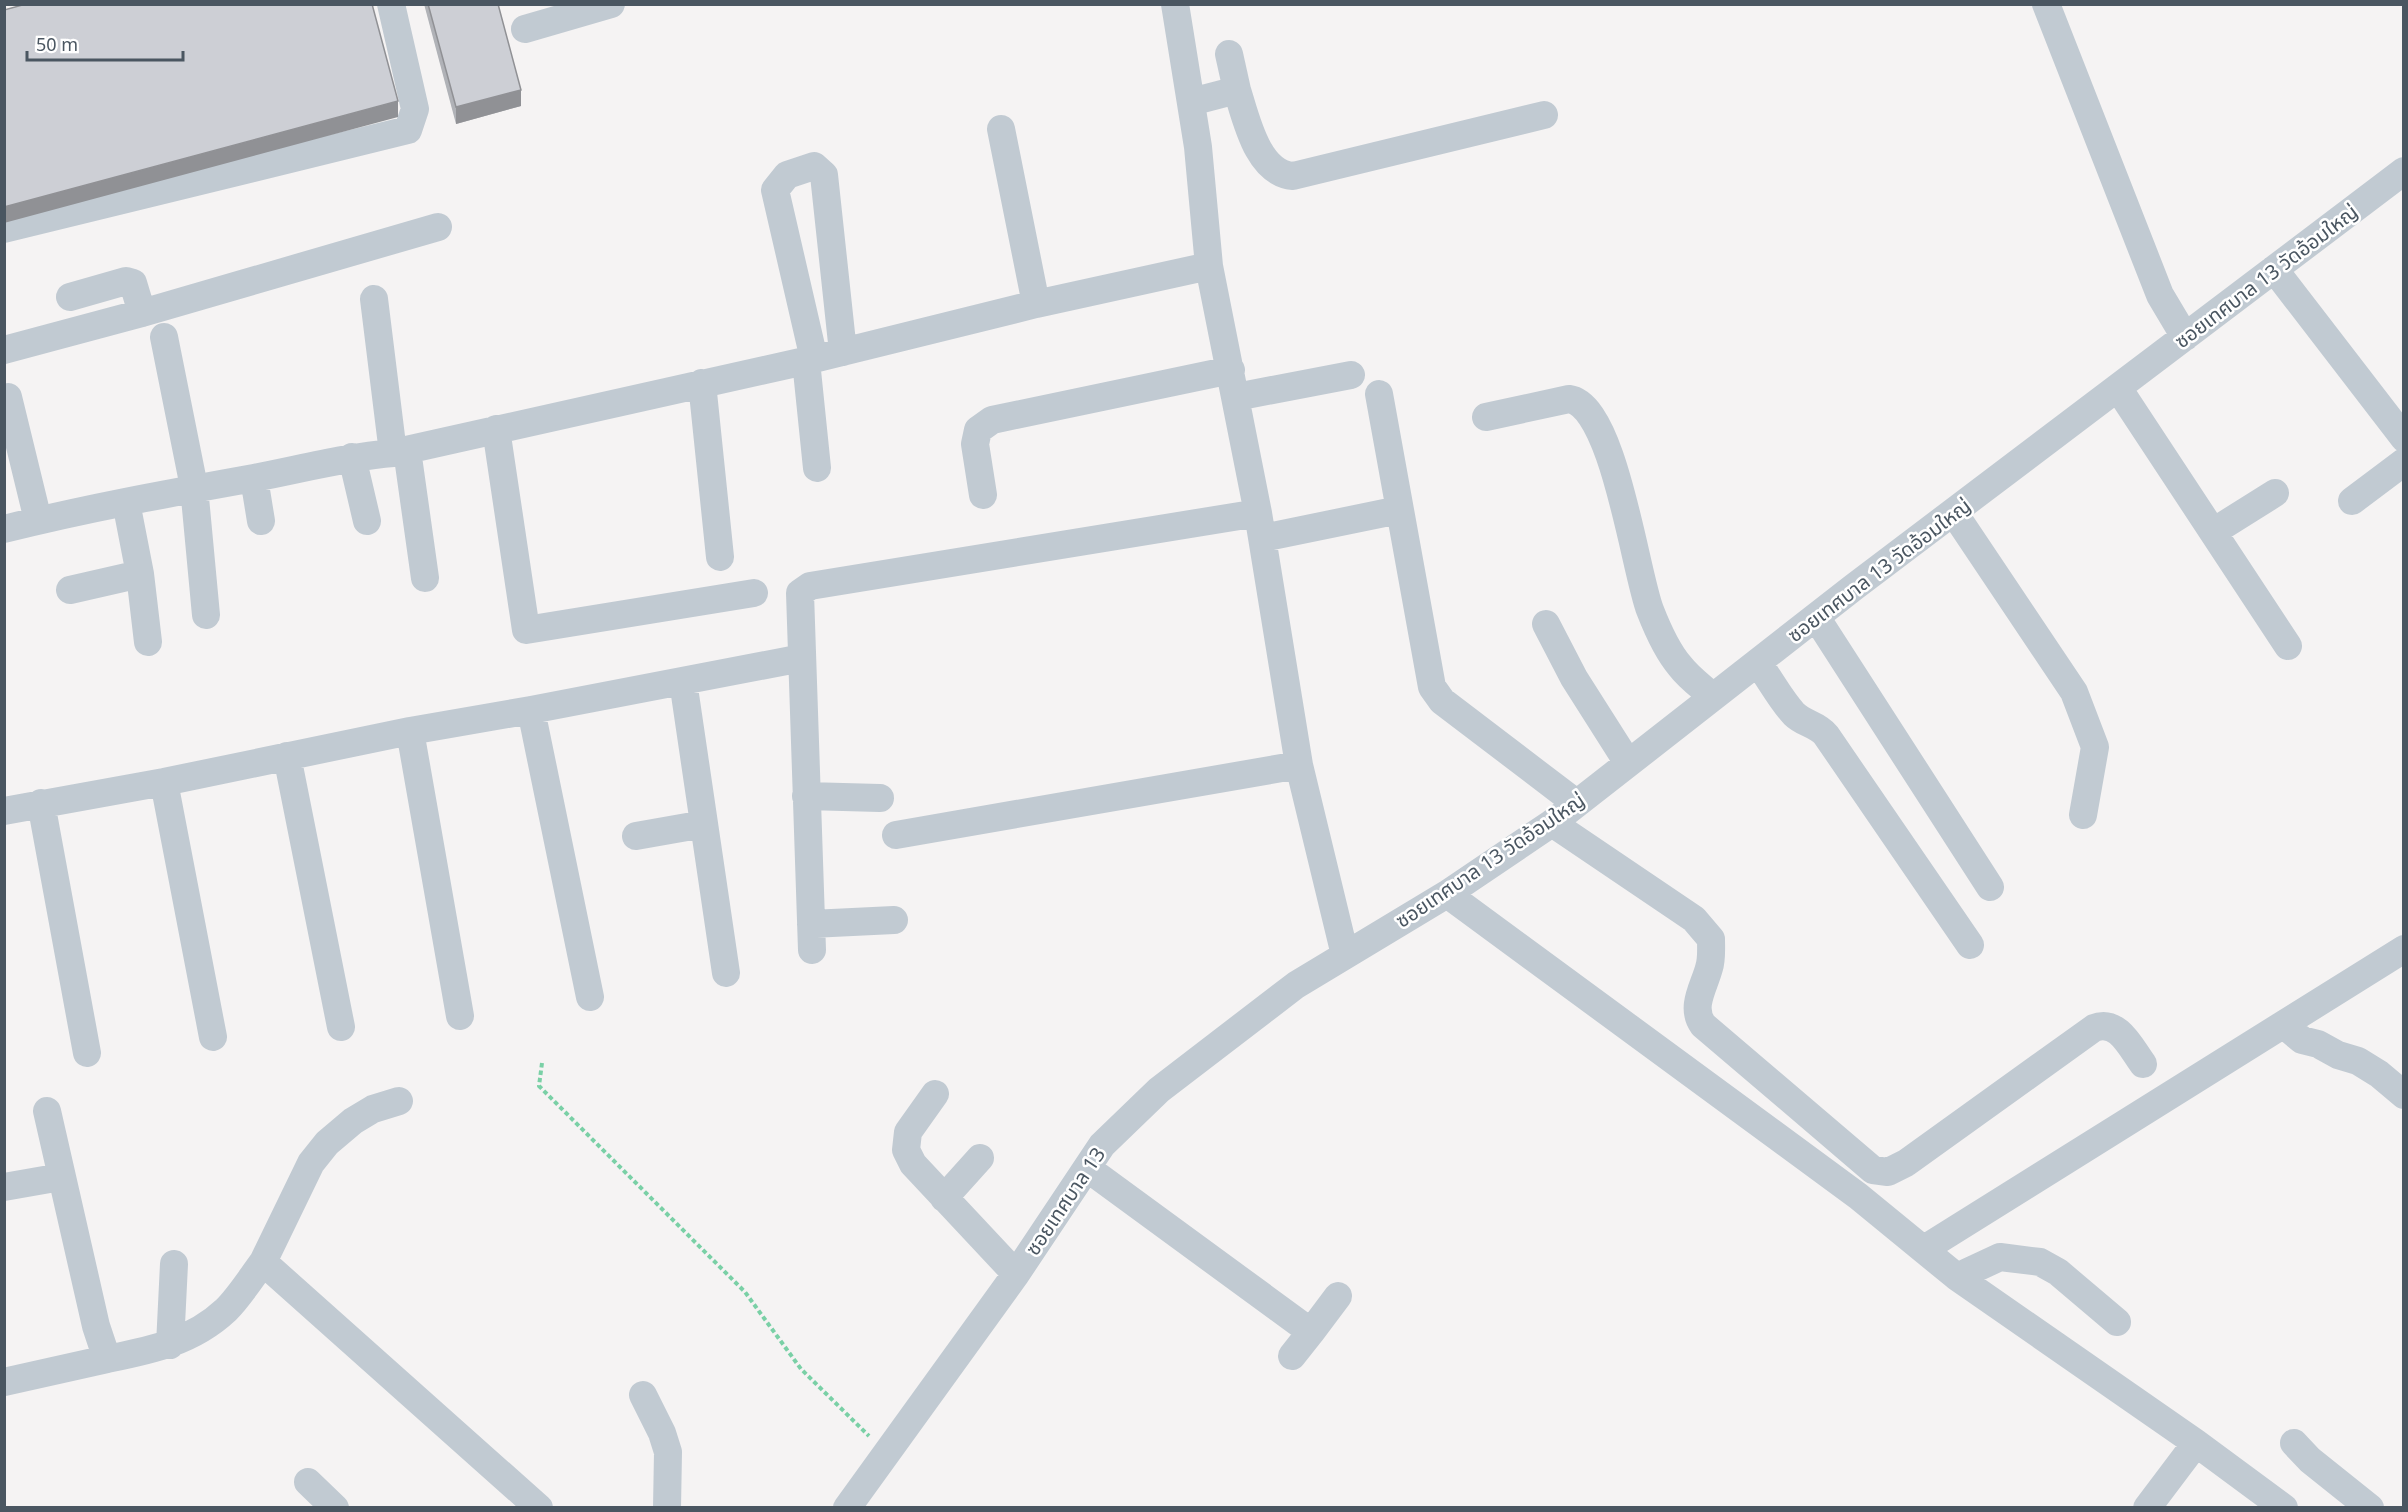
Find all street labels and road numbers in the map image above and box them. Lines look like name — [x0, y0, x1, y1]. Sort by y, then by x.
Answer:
street label: ซอยเทศบาล 13 วัดอ้อมใหญ่ — [2169, 198, 2363, 354]
street label: ซอยเทศบาล 13 วัดอ้อมใหญ่ — [1782, 492, 1976, 648]
street label: ซอยเทศบาล 13 วัดอ้อมใหญ่ — [1390, 786, 1590, 934]
street label: ซอยเทศบาล 13 — [1019, 1142, 1111, 1260]

